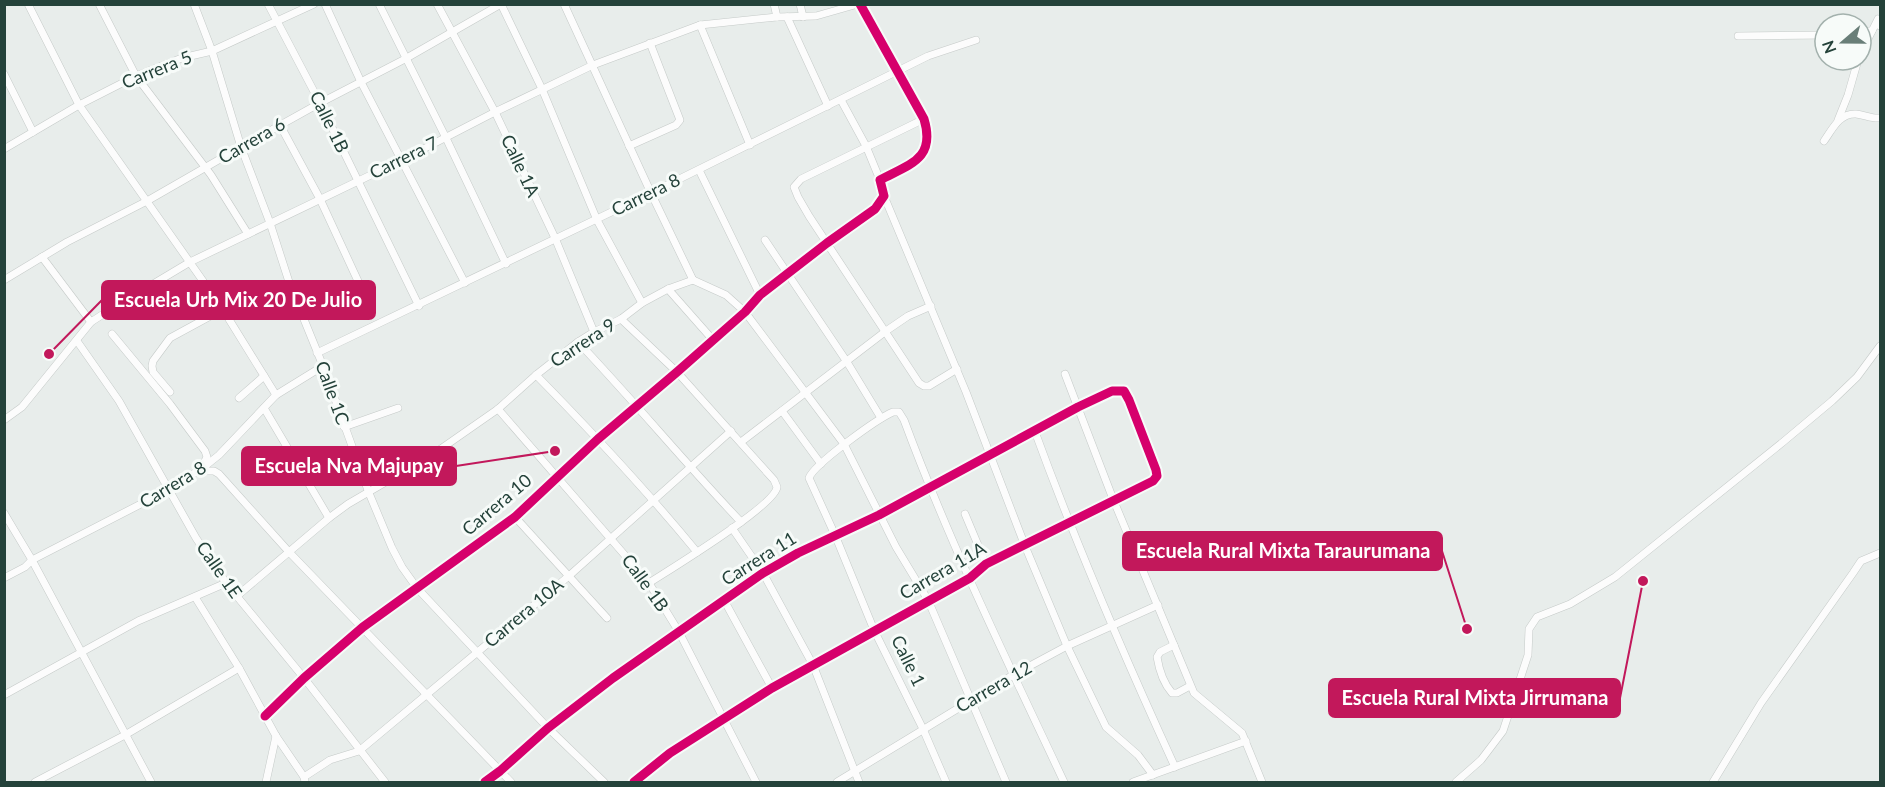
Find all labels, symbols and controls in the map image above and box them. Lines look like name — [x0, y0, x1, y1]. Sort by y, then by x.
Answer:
north arrow — [1813, 12, 1873, 72]
text: N — [1817, 38, 1839, 56]
street label: Carrera 5 — [118, 45, 195, 93]
street label: Calle 1B — [306, 87, 354, 156]
street label: Carrera 6 — [214, 112, 289, 168]
street label: Carrera 7 — [366, 131, 441, 183]
street label: Calle 1A — [497, 131, 545, 201]
street label: Carrera 8 — [608, 168, 683, 220]
callout: Escuela Urb Mix 20 De Julio — [102, 281, 375, 319]
text: Escuela Urb Mix 20 De Julio — [114, 287, 362, 311]
street label: Carrera 9 — [546, 313, 619, 371]
street label: Calle 1C — [311, 358, 355, 427]
callout: Escuela Nva Majupay — [242, 447, 456, 485]
text: Escuela Nva Majupay — [254, 453, 444, 477]
street label: Carrera 8 — [135, 456, 210, 513]
street label: Carrera 10 — [457, 469, 536, 540]
street label: Carrera 11 — [717, 527, 800, 590]
callout: Escuela Rural Mixta Taraurumana — [1123, 532, 1442, 570]
street label: Carrera 11A — [895, 536, 990, 604]
street label: Calle 1E — [192, 537, 247, 602]
text: Escuela Rural Mixta Taraurumana — [1136, 538, 1430, 562]
street label: Calle 1B — [618, 549, 674, 615]
street label: Carrera 10A — [479, 572, 568, 652]
street label: Calle 1 — [887, 631, 931, 690]
street label: Carrera 12 — [952, 656, 1035, 717]
callout: Escuela Rural Mixta Jirrumana — [1329, 679, 1620, 717]
text: Escuela Rural Mixta Jirrumana — [1342, 685, 1608, 709]

